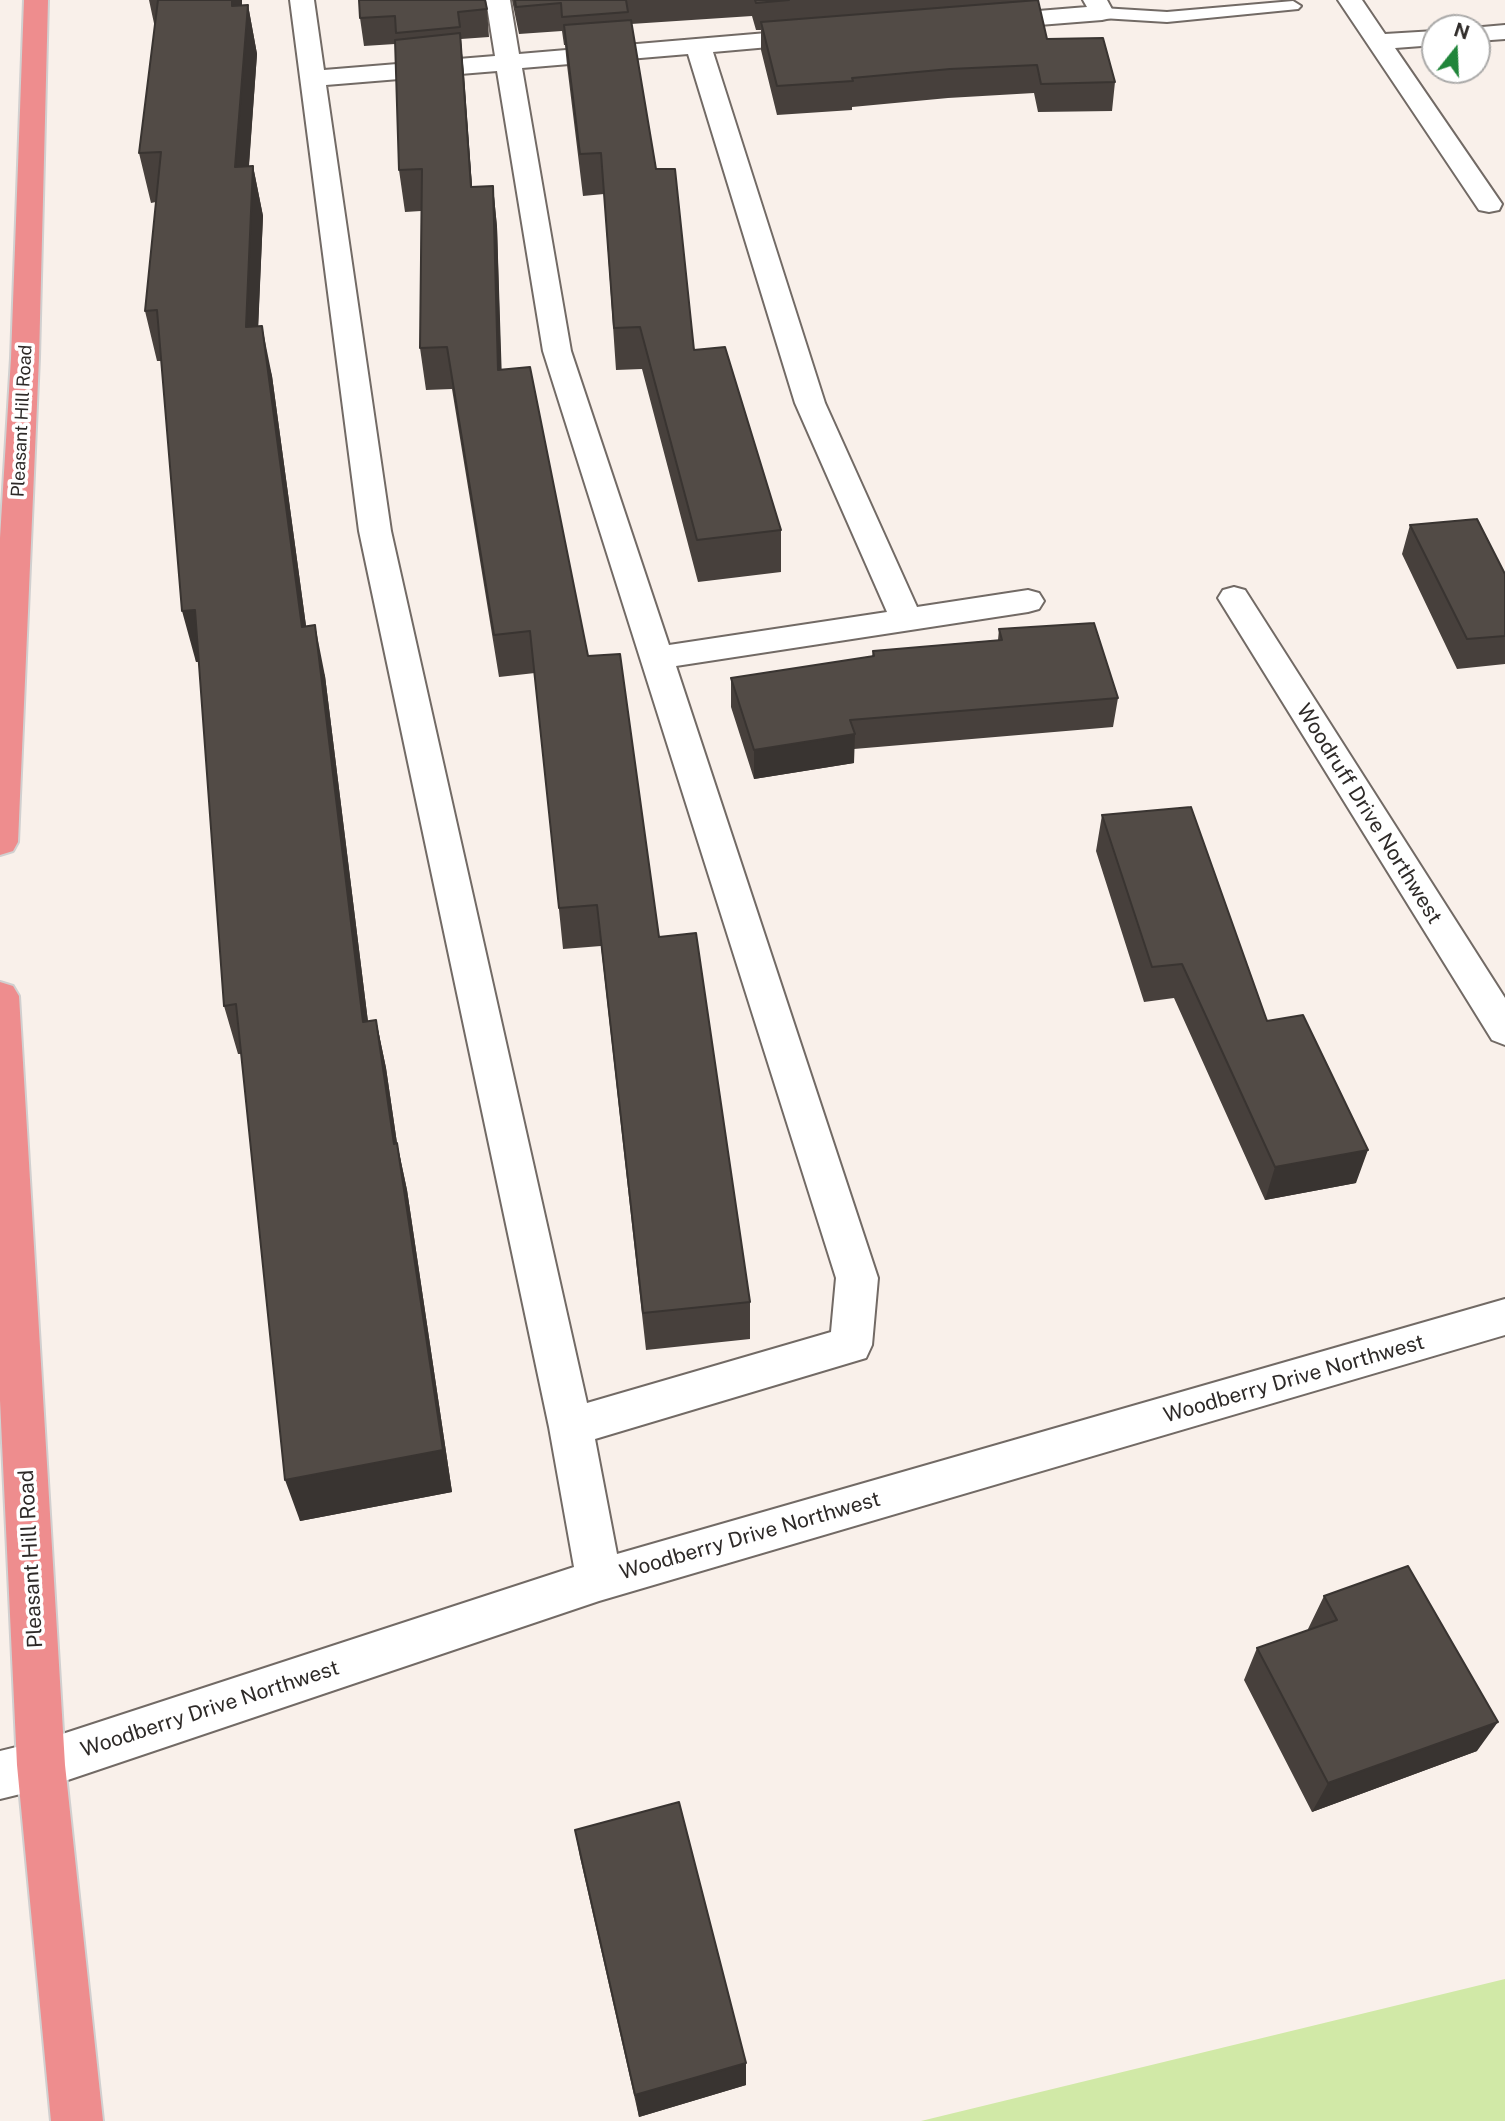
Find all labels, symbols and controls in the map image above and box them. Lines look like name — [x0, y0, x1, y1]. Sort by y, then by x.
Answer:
north arrow — [1421, 14, 1491, 84]
text: N — [1451, 18, 1472, 44]
street label: Pleasant Hill Road — [7, 344, 37, 498]
street label: Woodruff Drive Northwest — [1291, 699, 1447, 929]
street label: Woodberry Drive Northwest — [1161, 1330, 1427, 1428]
street label: Pleasant Hill Road — [14, 1469, 48, 1649]
street label: Woodberry Drive Northwest — [617, 1487, 883, 1585]
street label: Woodberry Drive Northwest — [78, 1655, 342, 1763]

